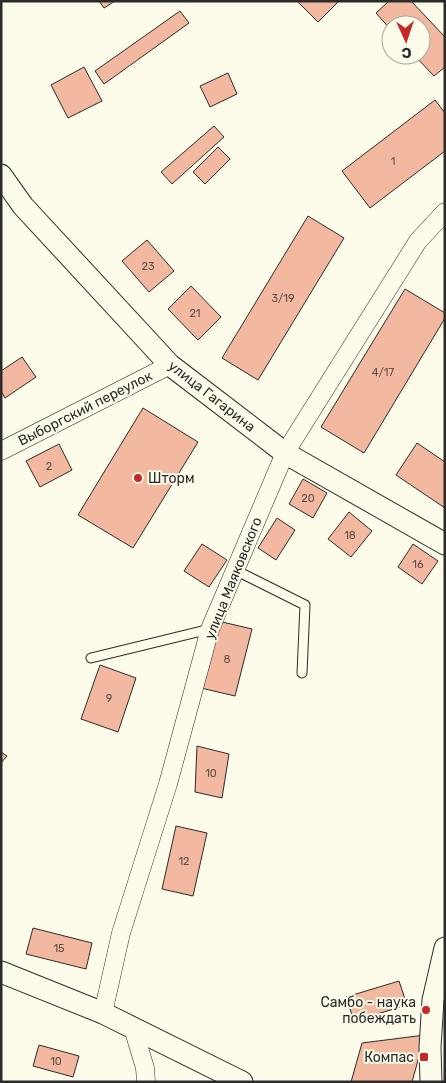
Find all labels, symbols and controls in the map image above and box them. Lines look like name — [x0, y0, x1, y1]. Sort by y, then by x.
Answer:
north arrow — [381, 15, 431, 65]
text: С — [401, 44, 412, 61]
house number: 1 — [391, 155, 395, 168]
house number: 23 — [141, 260, 155, 273]
house number: 3/19 — [271, 292, 295, 305]
house number: 21 — [189, 307, 201, 320]
street label: улица Гагарина — [165, 357, 259, 436]
house number: 4/17 — [372, 366, 395, 379]
street label: Выборгский переулок — [15, 367, 156, 450]
house number: 2 — [46, 460, 52, 473]
place label: Шторм — [148, 470, 195, 487]
marker: Шторм — [132, 472, 144, 484]
house number: 20 — [301, 492, 315, 505]
street label: улица Маяковского — [201, 515, 266, 642]
house number: 18 — [344, 529, 356, 542]
house number: 16 — [412, 558, 424, 571]
house number: 8 — [224, 653, 231, 666]
house number: 9 — [106, 692, 112, 705]
house number: 10 — [205, 767, 217, 780]
house number: 12 — [178, 855, 190, 868]
house number: 15 — [53, 942, 65, 955]
place label: Самбо - наука побеждать — [320, 994, 416, 1027]
marker: Самбо - наука побеждать — [420, 1004, 432, 1016]
place label: Компас — [364, 1049, 414, 1066]
marker: Компас — [418, 1051, 430, 1063]
house number: 10 — [50, 1055, 62, 1068]

